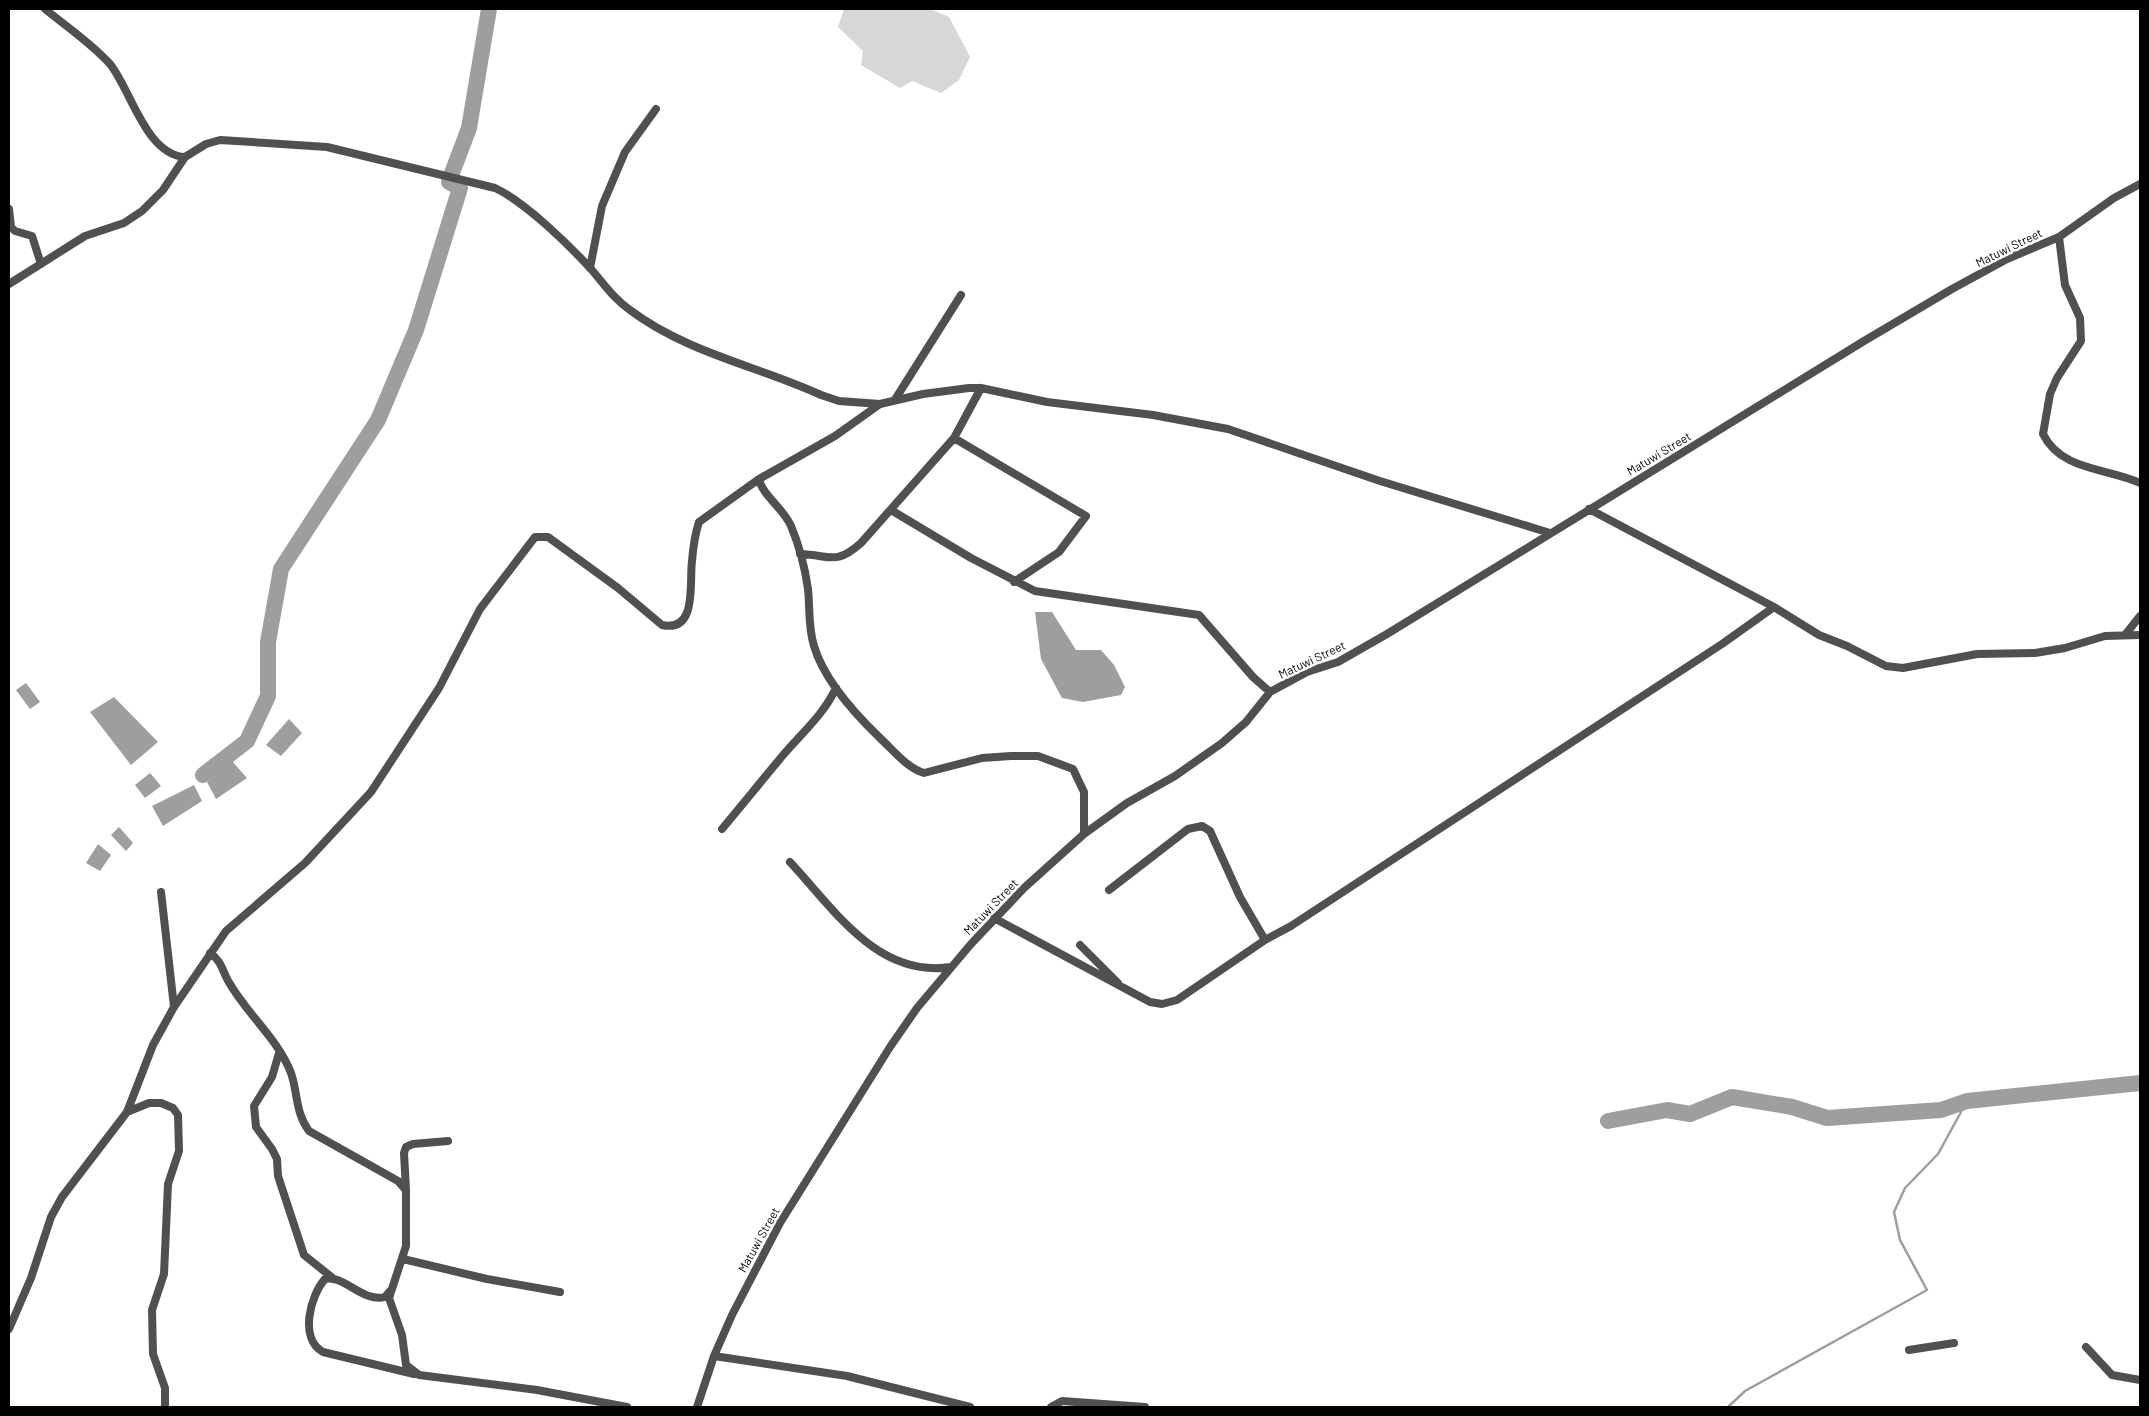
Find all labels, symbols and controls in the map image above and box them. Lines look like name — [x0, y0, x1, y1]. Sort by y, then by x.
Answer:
street label: Matuwi Street — [1973, 225, 2044, 269]
street label: Matuwi Street — [1624, 429, 1693, 478]
street label: Matuwi Street — [1276, 637, 1347, 681]
street label: Matuwi Street — [960, 875, 1020, 937]
street label: Matuwi Street — [734, 1204, 782, 1275]

